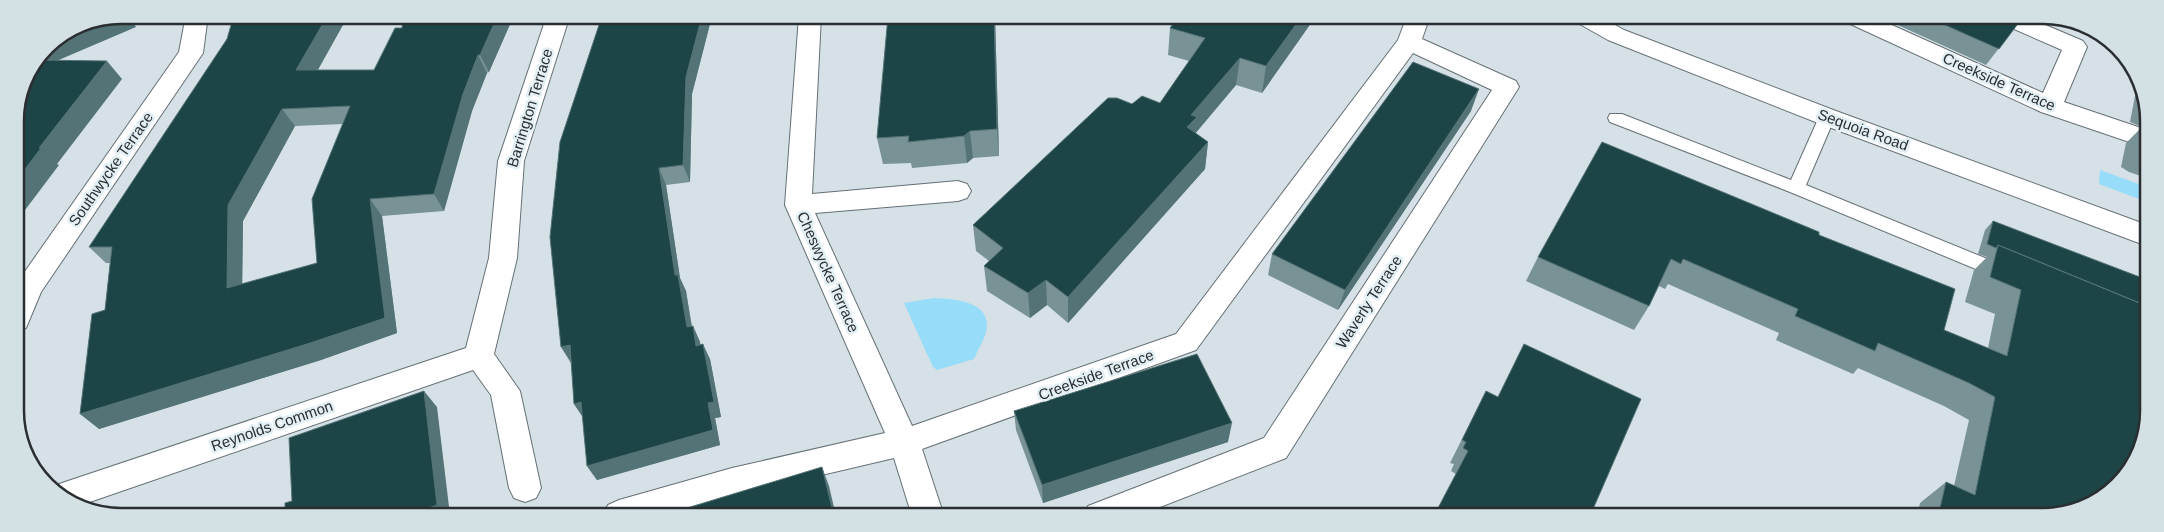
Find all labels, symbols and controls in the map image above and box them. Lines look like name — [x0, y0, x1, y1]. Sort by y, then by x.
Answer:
street label: Barrington Terrace — [503, 46, 556, 169]
street label: Creekside Terrace — [1940, 49, 2058, 114]
street label: Sequoia Road — [1816, 105, 1911, 154]
street label: Southwycke Terrace — [65, 109, 156, 229]
street label: Cheswycke Terrace — [794, 209, 863, 335]
street label: Waverly Terrace — [1332, 252, 1405, 351]
street label: Creekside Terrace — [1036, 346, 1156, 403]
street label: Reynolds Common — [209, 397, 335, 454]

